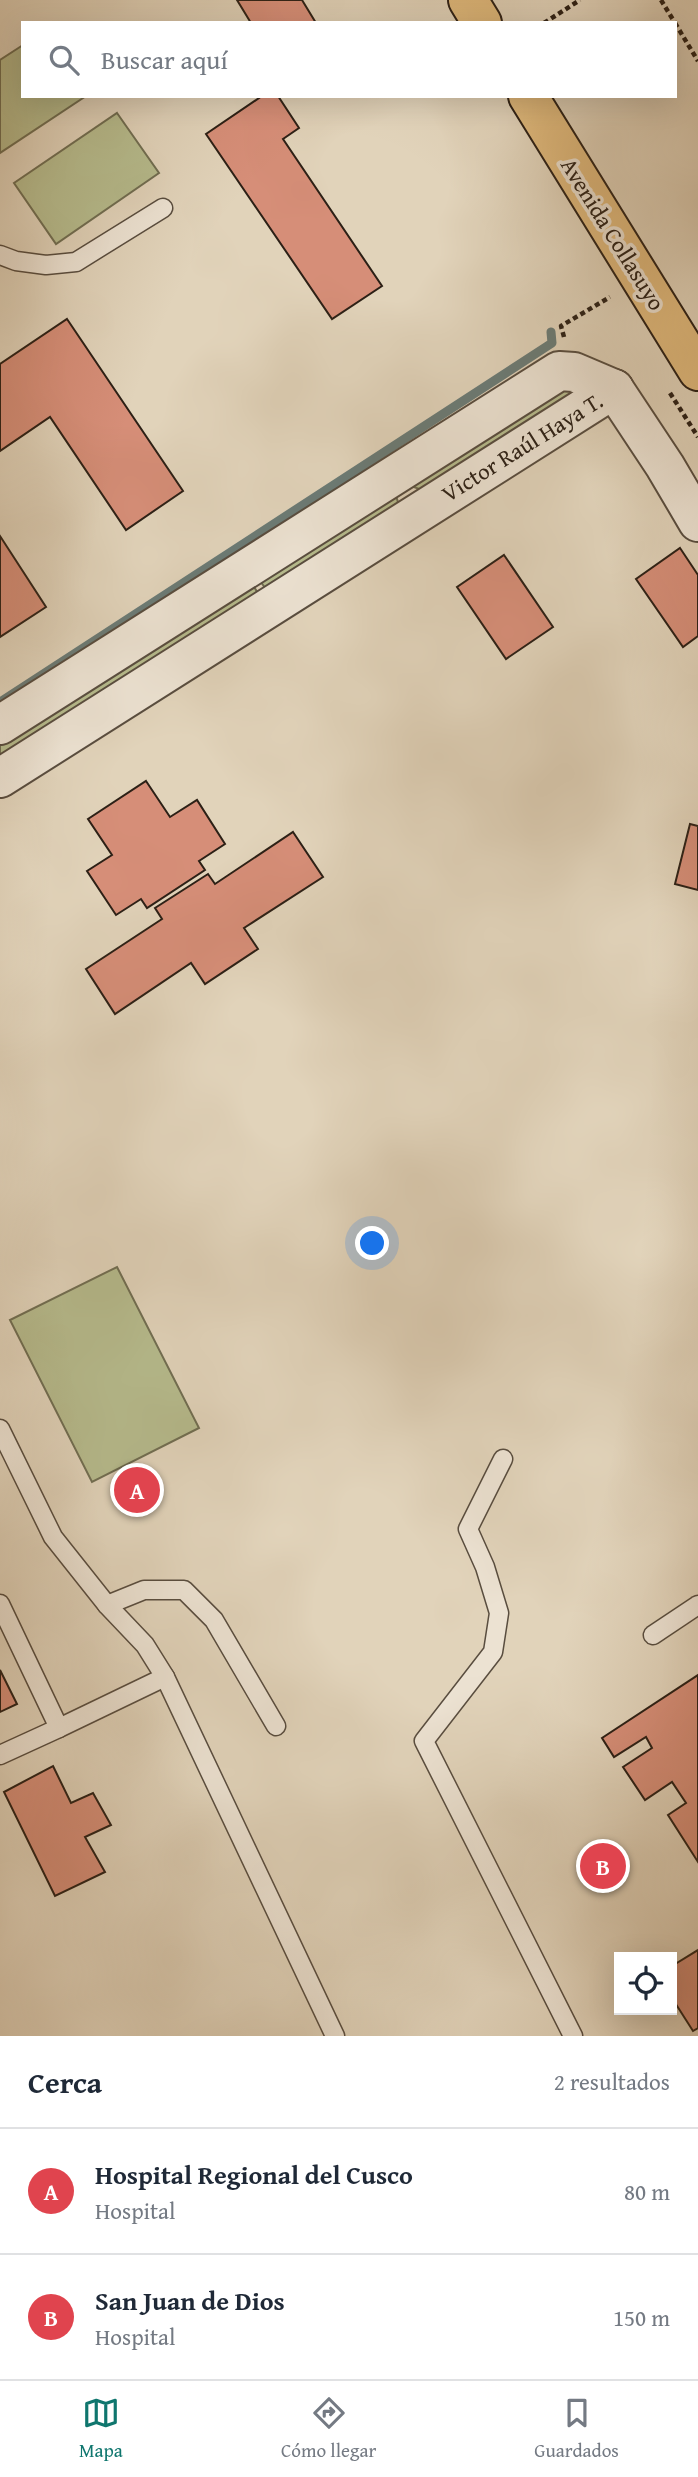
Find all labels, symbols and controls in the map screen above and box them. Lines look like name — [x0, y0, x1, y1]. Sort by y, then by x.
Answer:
search box — [21, 21, 677, 98]
text: Buscar aquí — [101, 40, 228, 79]
icon: search — [45, 41, 83, 79]
street label: Avenida Collasuyo — [553, 151, 674, 316]
street label: Victor Raúl Haya T. — [435, 384, 609, 509]
your location — [355, 1226, 389, 1260]
pin: A — [114, 1464, 160, 1516]
pin: B — [580, 1840, 626, 1892]
map controls — [614, 1952, 677, 2015]
button: locate — [614, 1952, 677, 2015]
text: Cerca — [28, 2060, 102, 2104]
text: 2 resultados — [554, 2065, 670, 2098]
text: Hospital Regional del Cusco — [95, 2155, 413, 2194]
text: A — [44, 2175, 58, 2208]
text: 80 m — [624, 2175, 670, 2208]
text: Hospital — [95, 2194, 175, 2227]
text: San Juan de Dios — [95, 2281, 285, 2320]
text: B — [44, 2301, 58, 2334]
text: 150 m — [613, 2301, 670, 2334]
text: Hospital — [95, 2320, 175, 2353]
tab: Mapa — [79, 2394, 123, 2464]
tab: Cómo llegar — [281, 2394, 376, 2464]
tab: Guardados — [534, 2394, 619, 2464]

